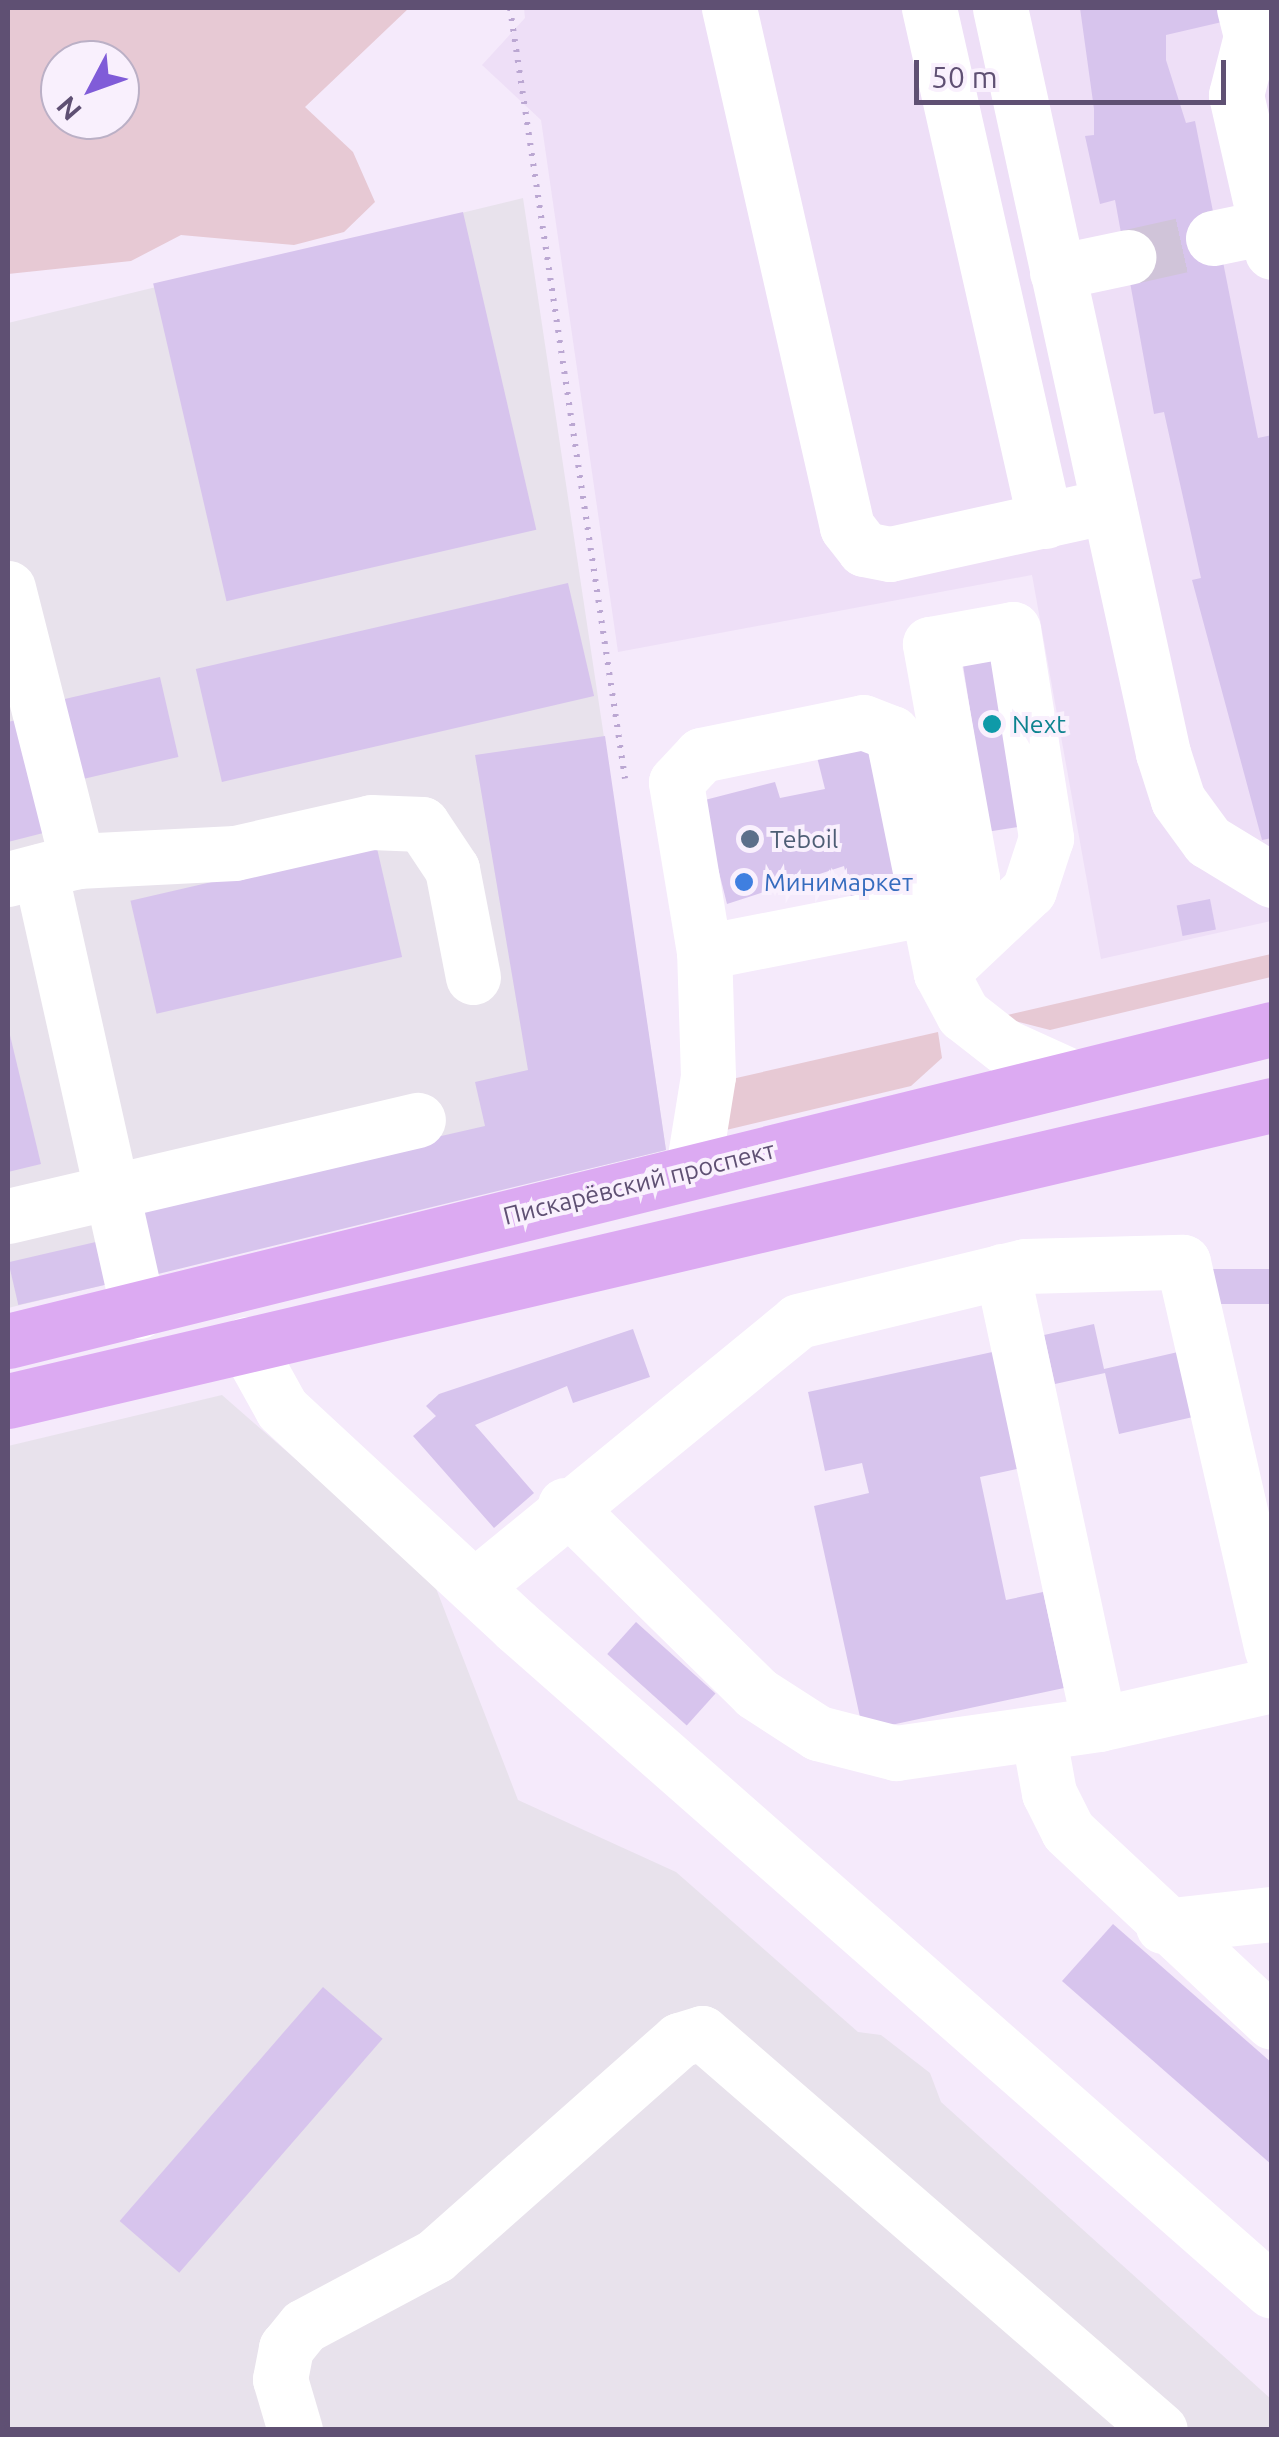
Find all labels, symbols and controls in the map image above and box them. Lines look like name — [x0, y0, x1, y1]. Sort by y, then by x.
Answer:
north arrow — [40, 40, 140, 140]
scale bar — [919, 40, 1232, 102]
text: 50 m — [931, 60, 998, 94]
text: N — [50, 91, 87, 127]
place label: Next — [1012, 709, 1066, 739]
marker: Next — [981, 713, 1003, 735]
place label: Teboil — [770, 824, 838, 854]
marker: Teboil — [739, 828, 761, 850]
place label: Минимаркет — [764, 867, 913, 897]
marker: Минимаркет — [733, 871, 755, 893]
street label: Пискарёвский проспект — [500, 1135, 778, 1231]

